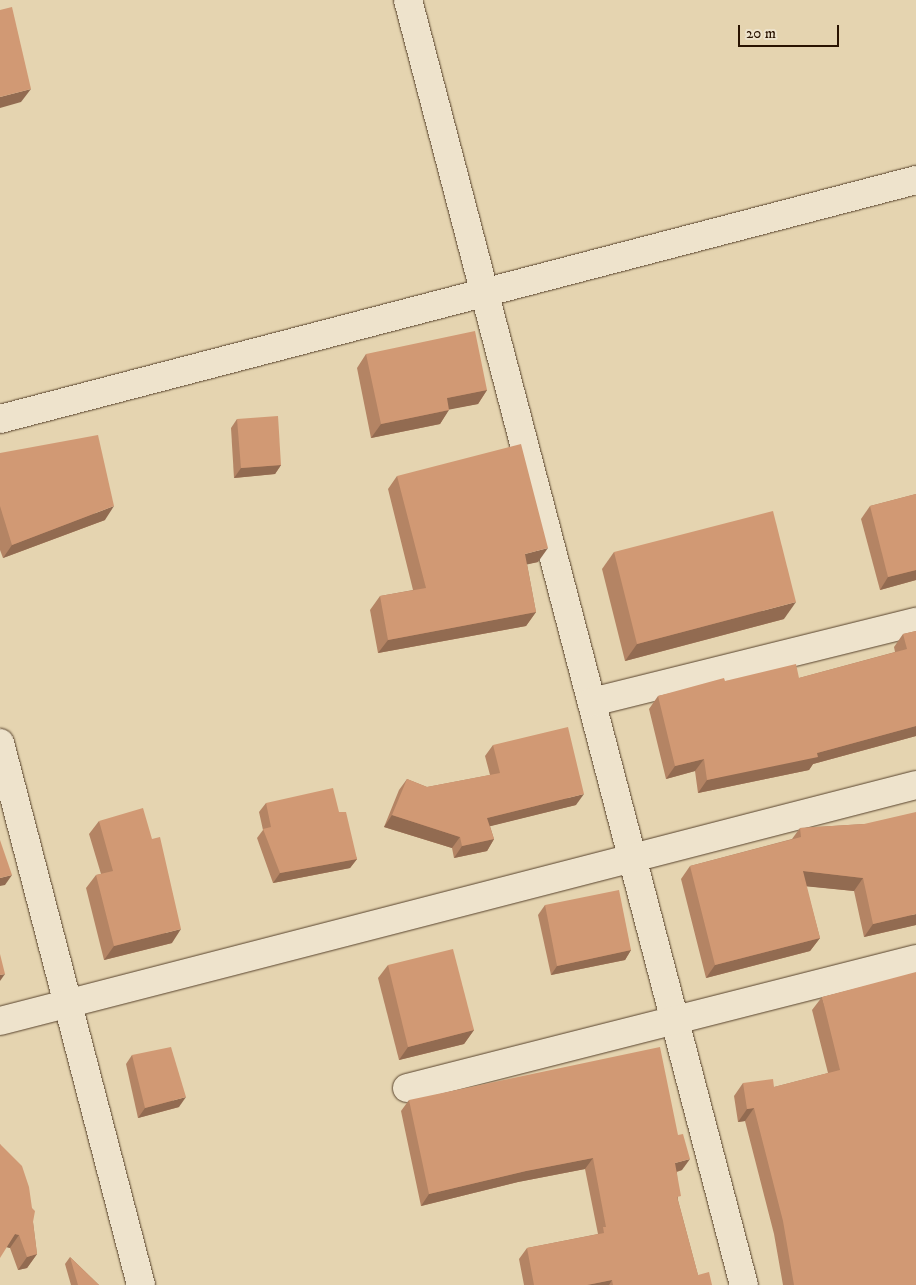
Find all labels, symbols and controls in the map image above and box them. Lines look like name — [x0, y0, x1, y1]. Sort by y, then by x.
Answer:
scale bar — [741, 15, 842, 47]
text: 20 m — [746, 24, 776, 43]

